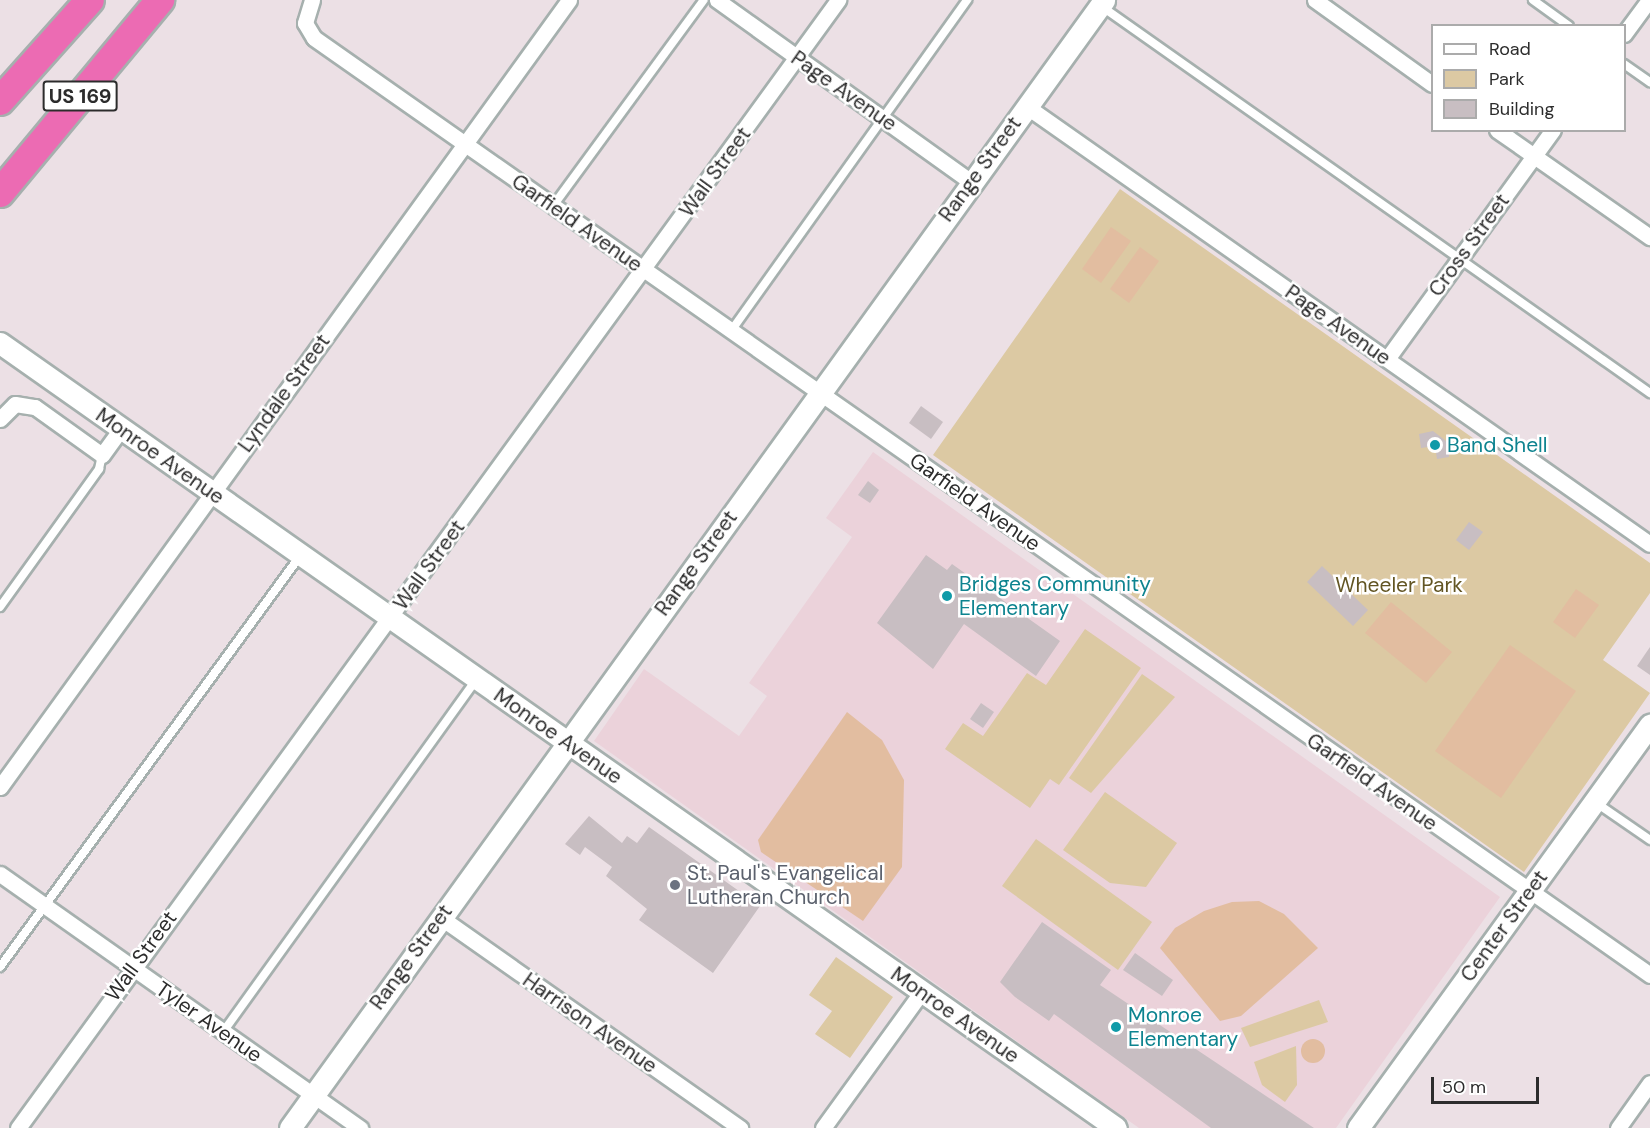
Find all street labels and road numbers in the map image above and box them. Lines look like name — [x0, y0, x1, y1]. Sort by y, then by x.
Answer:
street label: Page Avenue — [786, 45, 902, 137]
road number: US 169 — [42, 79, 118, 113]
street label: Range Street — [933, 111, 1027, 227]
street label: Wall Street — [674, 122, 756, 222]
street label: Garfield Avenue — [507, 169, 647, 277]
street label: Cross Street — [1423, 189, 1515, 301]
street label: Page Avenue — [1280, 279, 1396, 371]
street label: Lyndale Street — [233, 329, 335, 457]
street label: Monroe Avenue — [91, 402, 229, 510]
street label: Garfield Avenue — [905, 448, 1045, 556]
street label: Range Street — [649, 505, 743, 621]
street label: Wall Street — [388, 515, 470, 615]
street label: Monroe Avenue — [489, 682, 627, 790]
street label: Garfield Avenue — [1302, 728, 1442, 836]
street label: Center Street — [1455, 865, 1553, 987]
street label: Range Street — [364, 899, 458, 1015]
street label: Wall Street — [100, 906, 182, 1006]
street label: Monroe Avenue — [886, 961, 1024, 1069]
street label: Harrison Avenue — [518, 967, 662, 1079]
street label: Tyler Avenue — [151, 976, 267, 1068]

